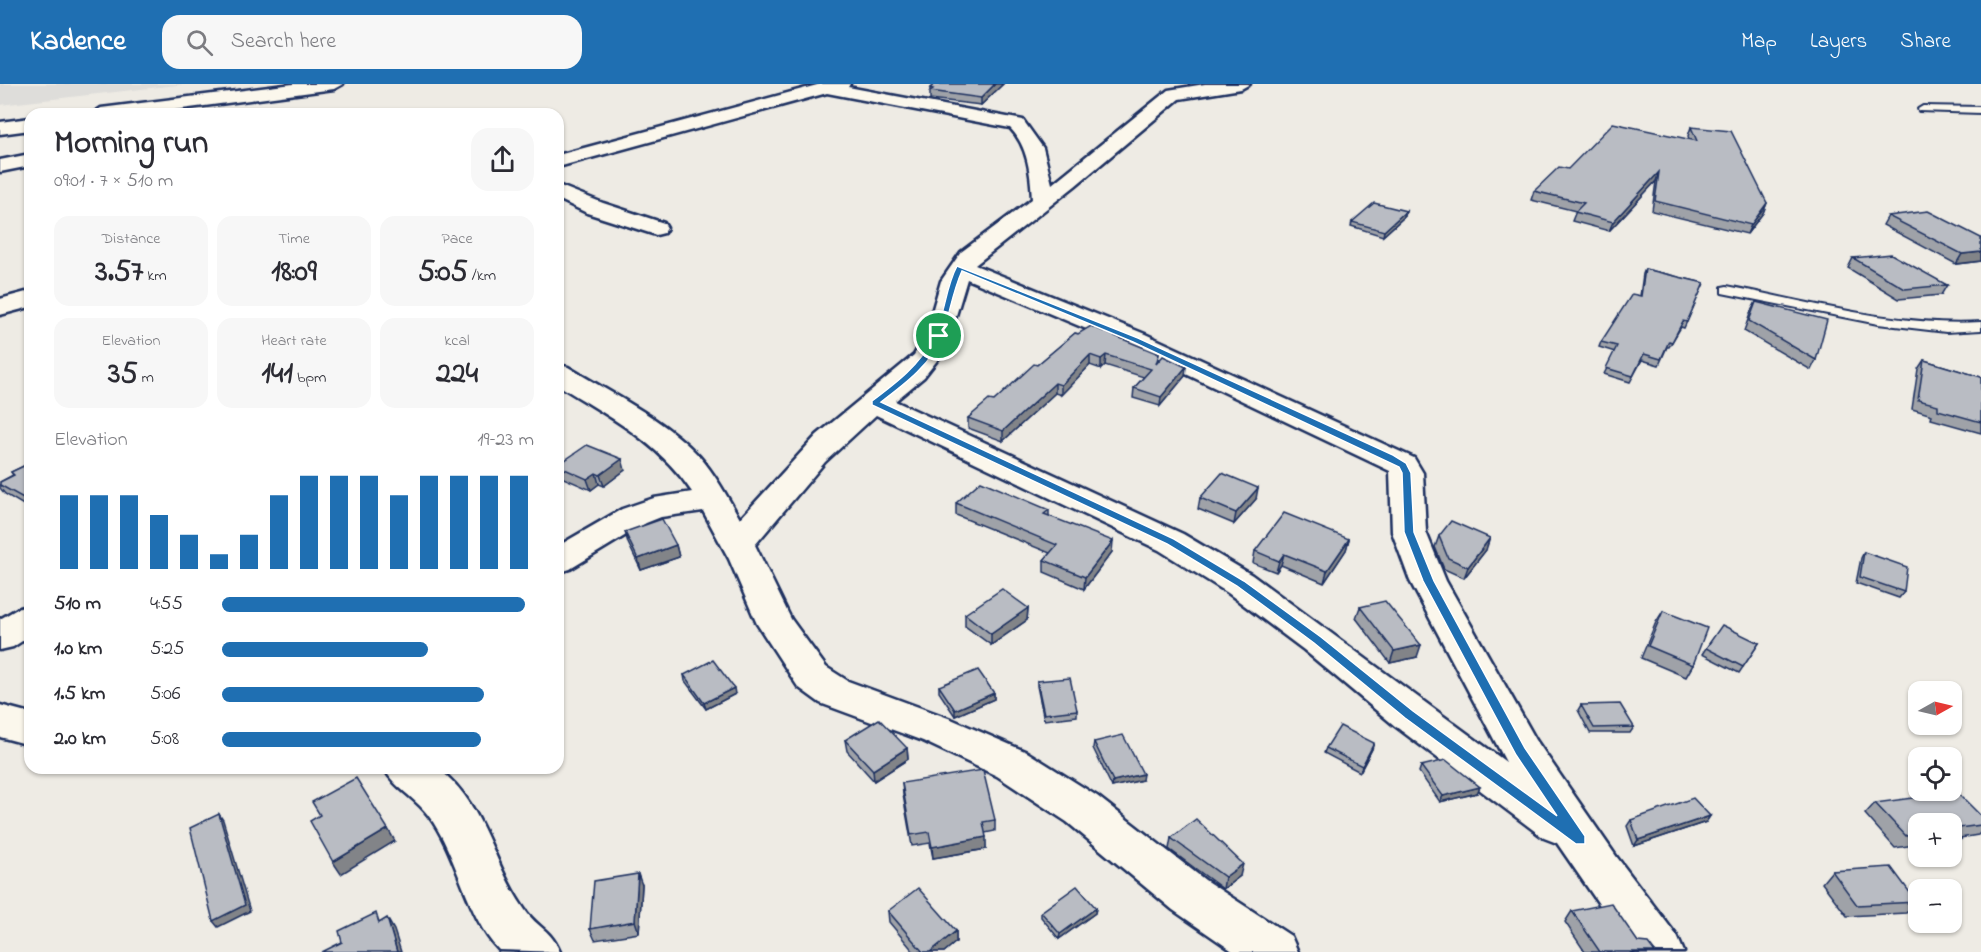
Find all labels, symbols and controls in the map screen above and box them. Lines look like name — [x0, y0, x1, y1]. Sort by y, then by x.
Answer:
search box — [162, 15, 582, 69]
text: Kadence — [30, 22, 126, 63]
icon: search — [183, 26, 216, 59]
text: Search here — [231, 26, 336, 58]
text: Map — [1741, 27, 1777, 57]
text: Layers — [1810, 27, 1867, 57]
text: Share — [1900, 27, 1951, 57]
text: Morning run — [54, 120, 208, 168]
button: share — [471, 128, 534, 191]
text: 09:01 · 7 × 510 m — [54, 167, 173, 196]
text: Distance — [102, 227, 160, 251]
text: Time — [278, 227, 310, 251]
text: Pace — [441, 227, 473, 251]
text: 3.57 — [95, 251, 143, 295]
text: 18:09 — [271, 251, 317, 295]
text: 5:05 — [418, 251, 468, 295]
text: km — [143, 264, 167, 288]
text: /km — [468, 264, 496, 288]
pin — [913, 310, 964, 361]
icon: arrive — [922, 319, 955, 352]
text: Elevation — [102, 329, 160, 353]
text: Heart rate — [261, 329, 327, 353]
text: kcal — [444, 329, 470, 353]
text: 35 — [108, 353, 138, 397]
text: 141 — [261, 353, 293, 397]
text: 224 — [436, 353, 478, 397]
text: m — [138, 366, 154, 390]
text: bpm — [293, 366, 327, 390]
text: Elevation — [54, 426, 128, 455]
text: 19–23 m — [477, 426, 534, 455]
text: 510 m — [54, 590, 101, 619]
text: 4:55 — [150, 590, 183, 619]
text: 1.0 km — [54, 635, 102, 664]
text: 5:25 — [150, 635, 185, 664]
text: 1.5 km — [54, 680, 105, 709]
text: 5:06 — [150, 680, 181, 709]
north arrow — [1908, 681, 1962, 735]
map controls — [1908, 681, 1962, 933]
text: 2.0 km — [54, 725, 106, 754]
text: 5:08 — [150, 725, 179, 754]
button: locate — [1908, 747, 1962, 801]
button: + — [1908, 813, 1962, 867]
button: − — [1908, 879, 1962, 933]

